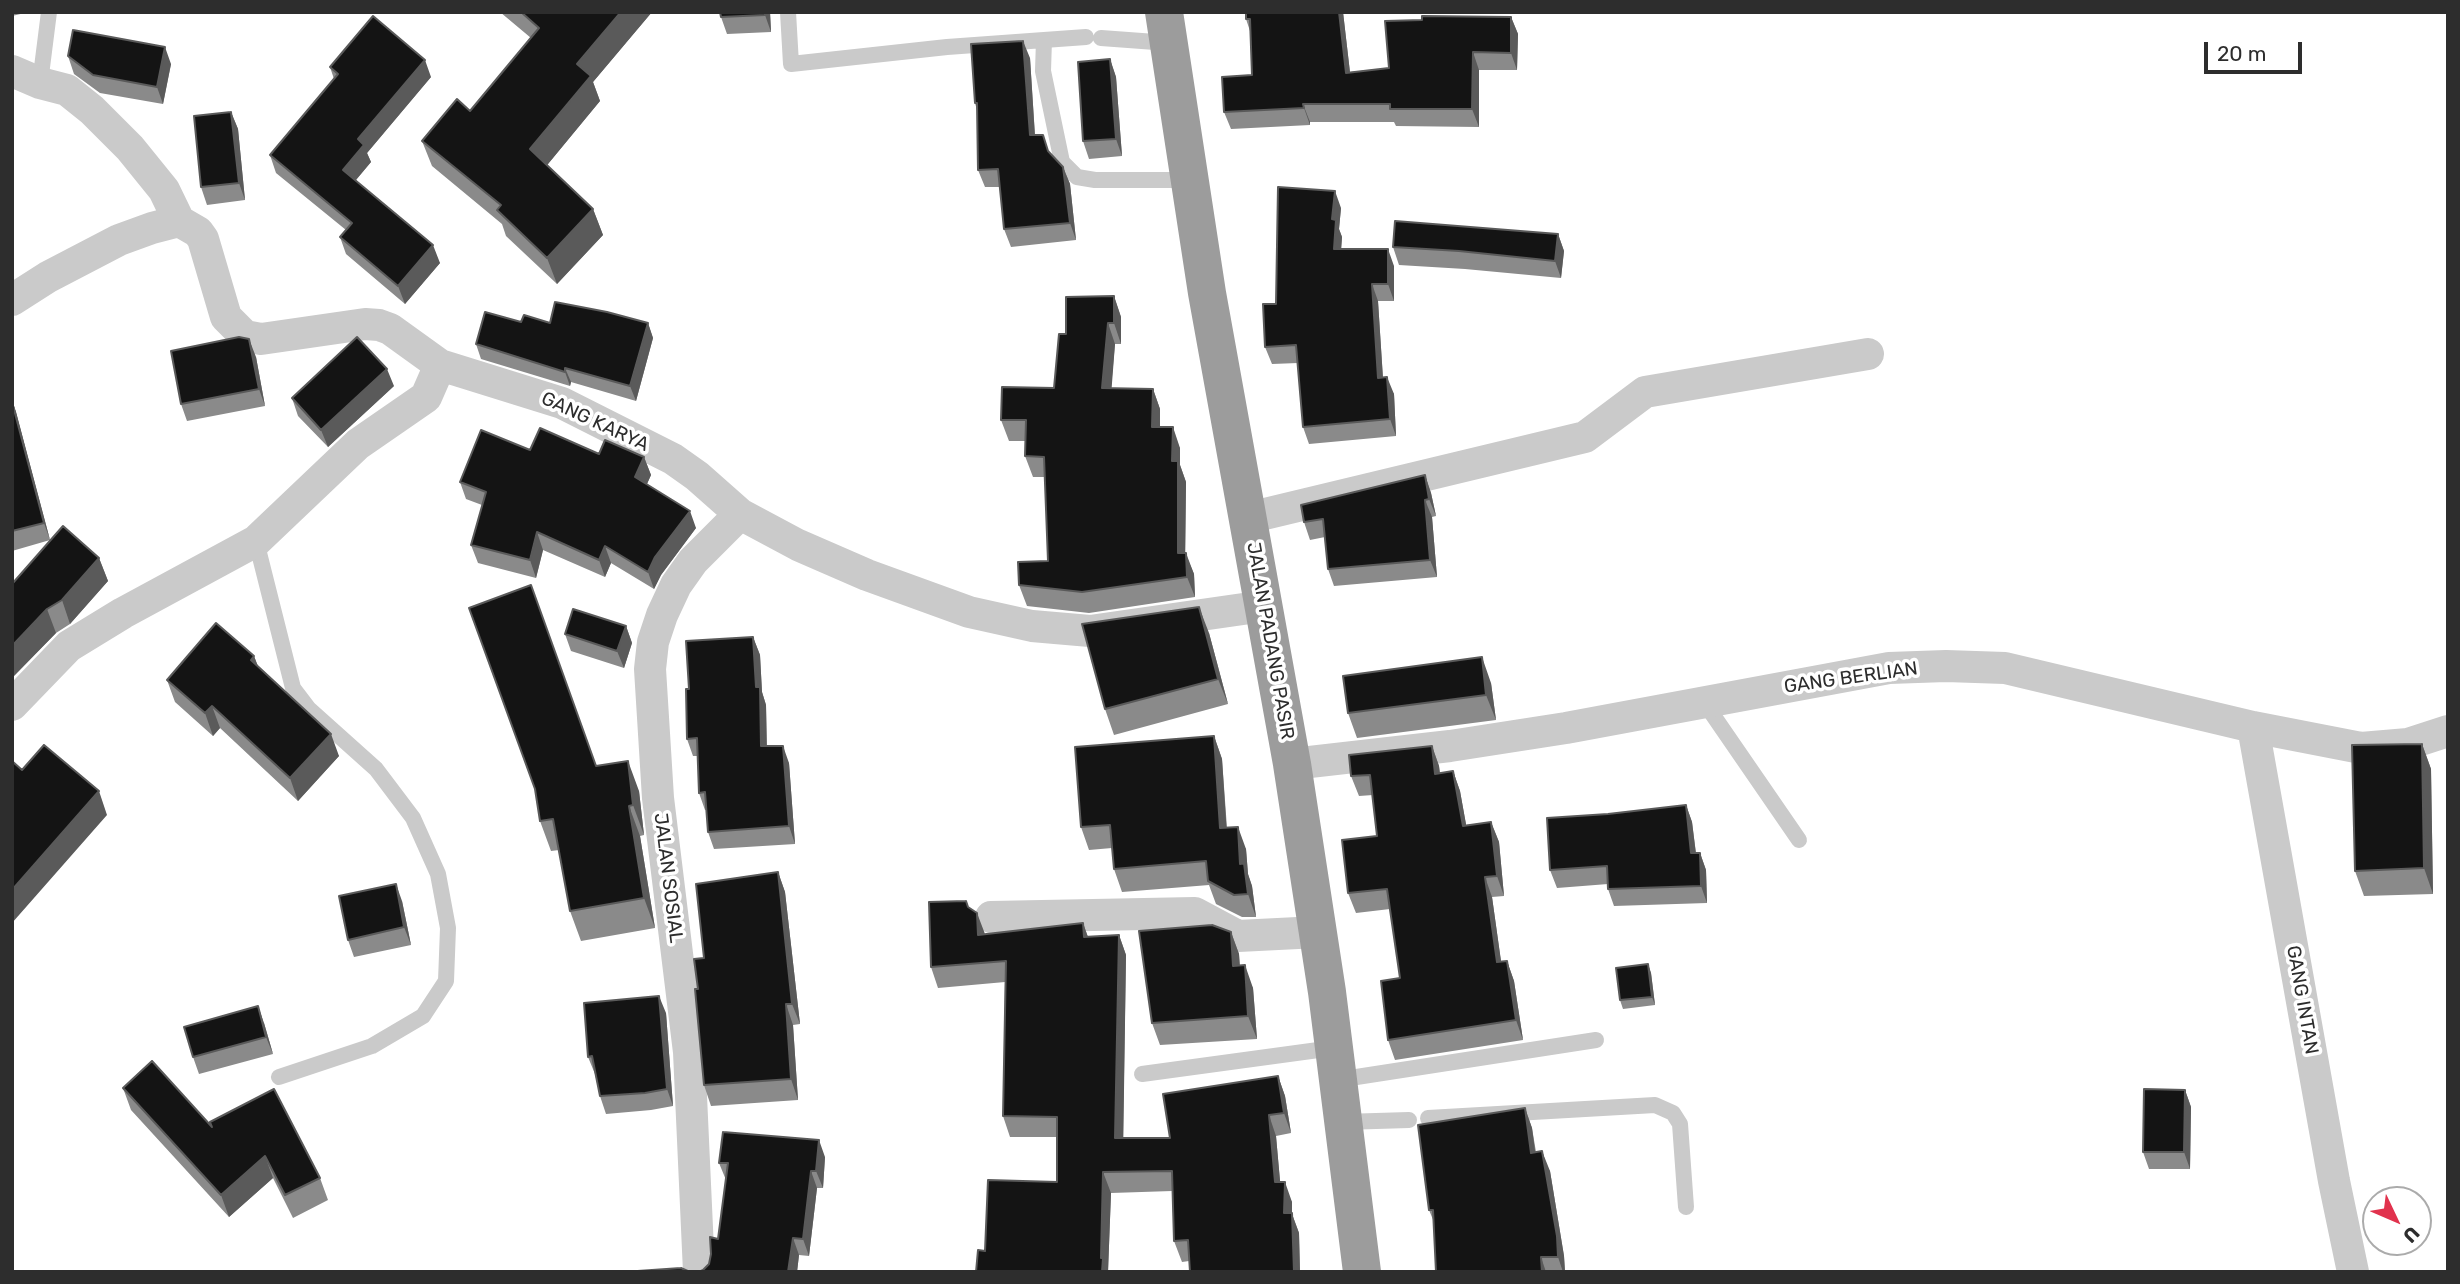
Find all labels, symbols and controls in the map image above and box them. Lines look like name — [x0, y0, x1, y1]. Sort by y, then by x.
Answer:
scale bar — [2208, 28, 2306, 72]
text: 20 m — [2217, 41, 2266, 66]
street label: GANG KARYA — [538, 387, 652, 457]
street label: JALAN PADANG PASIR — [1241, 541, 1299, 741]
street label: GANG BERLIAN — [1783, 657, 1919, 699]
street label: JALAN SOSIAL — [649, 812, 687, 944]
street label: GANG INTAN — [2281, 944, 2323, 1056]
north arrow — [2362, 1186, 2432, 1256]
text: U — [2398, 1222, 2424, 1247]

